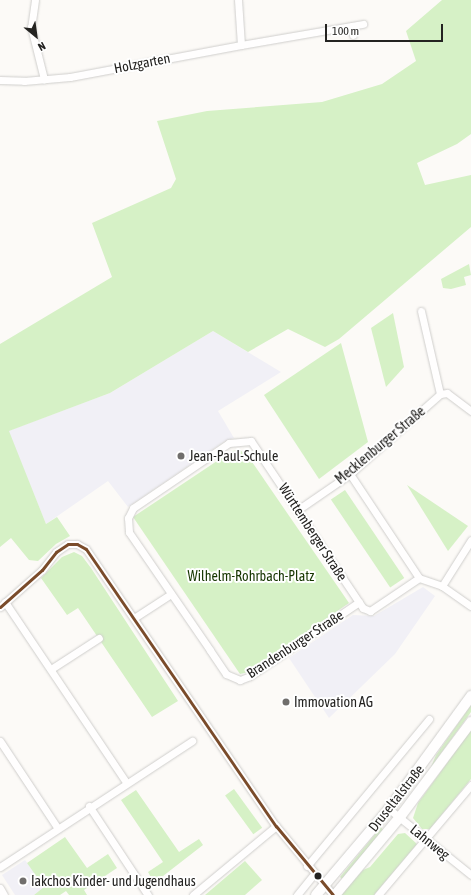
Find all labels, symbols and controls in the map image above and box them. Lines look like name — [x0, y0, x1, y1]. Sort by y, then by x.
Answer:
north arrow — [16, 16, 56, 56]
scale bar — [327, 16, 445, 42]
text: 100 m — [332, 24, 359, 38]
text: N — [36, 40, 48, 53]
street label: Holzgarten — [113, 49, 171, 77]
street label: Mecklenburger Straße — [332, 403, 428, 487]
place label: Jean-Paul-Schule — [189, 448, 278, 464]
marker: Jean-Paul-Schule — [176, 451, 186, 461]
street label: Württemberger Straße — [275, 480, 351, 584]
park label: Wilhelm-Rohrbach-Platz — [188, 568, 314, 584]
street label: Brandenburger Straße — [243, 606, 347, 682]
place label: Immovation AG — [294, 694, 373, 710]
marker: Immovation AG — [281, 697, 291, 707]
street label: Druseltalstraße — [365, 761, 427, 835]
street label: Lahnweg — [407, 821, 453, 863]
unlabelled marker — [313, 871, 323, 881]
place label: Iakchos Kinder- und Jugendhaus — [31, 873, 196, 889]
marker: Iakchos Kinder- und Jugendhaus — [18, 876, 28, 886]

